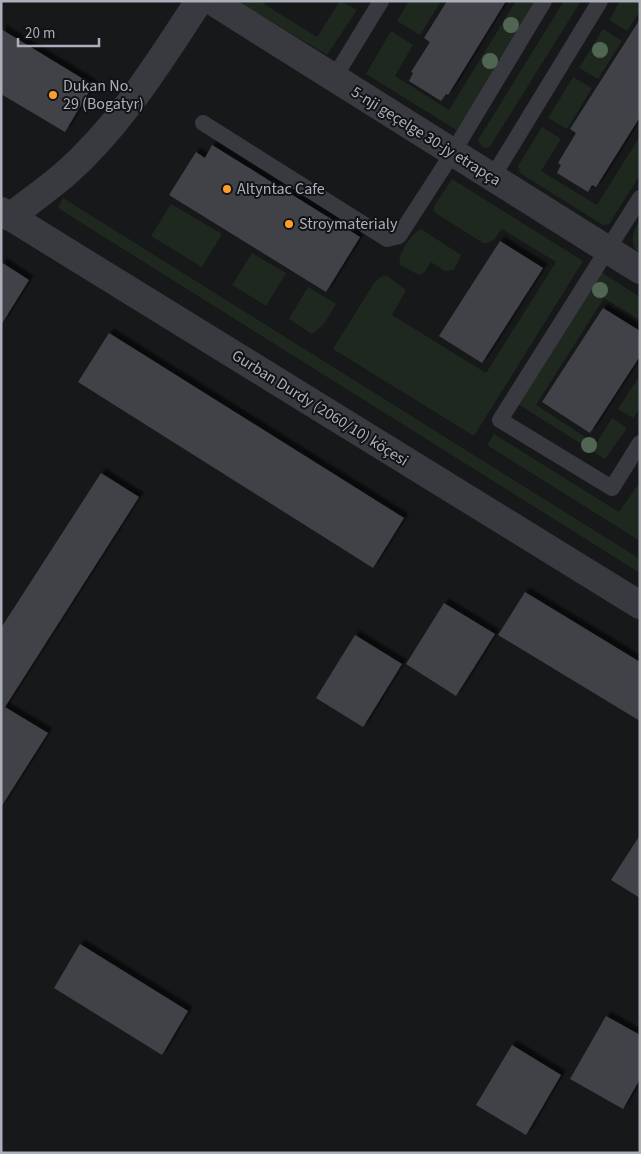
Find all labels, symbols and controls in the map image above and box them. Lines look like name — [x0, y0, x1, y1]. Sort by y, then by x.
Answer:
scale bar — [18, 15, 99, 47]
text: 20 m — [25, 23, 55, 44]
place label: Dukan No. 29 (Bogatyr) — [63, 75, 144, 115]
street label: 5-nji geçelge 30-jy etrapça — [347, 81, 505, 191]
marker: Dukan No. 29 (Bogatyr) — [47, 89, 59, 101]
place label: Altyntac Cafe — [237, 178, 325, 200]
marker: Altyntac Cafe — [221, 183, 233, 195]
place label: Stroymaterialy — [299, 213, 398, 235]
marker: Stroymaterialy — [283, 218, 295, 230]
street label: Gurban Durdy (2060/10) köçesi — [228, 345, 412, 471]

